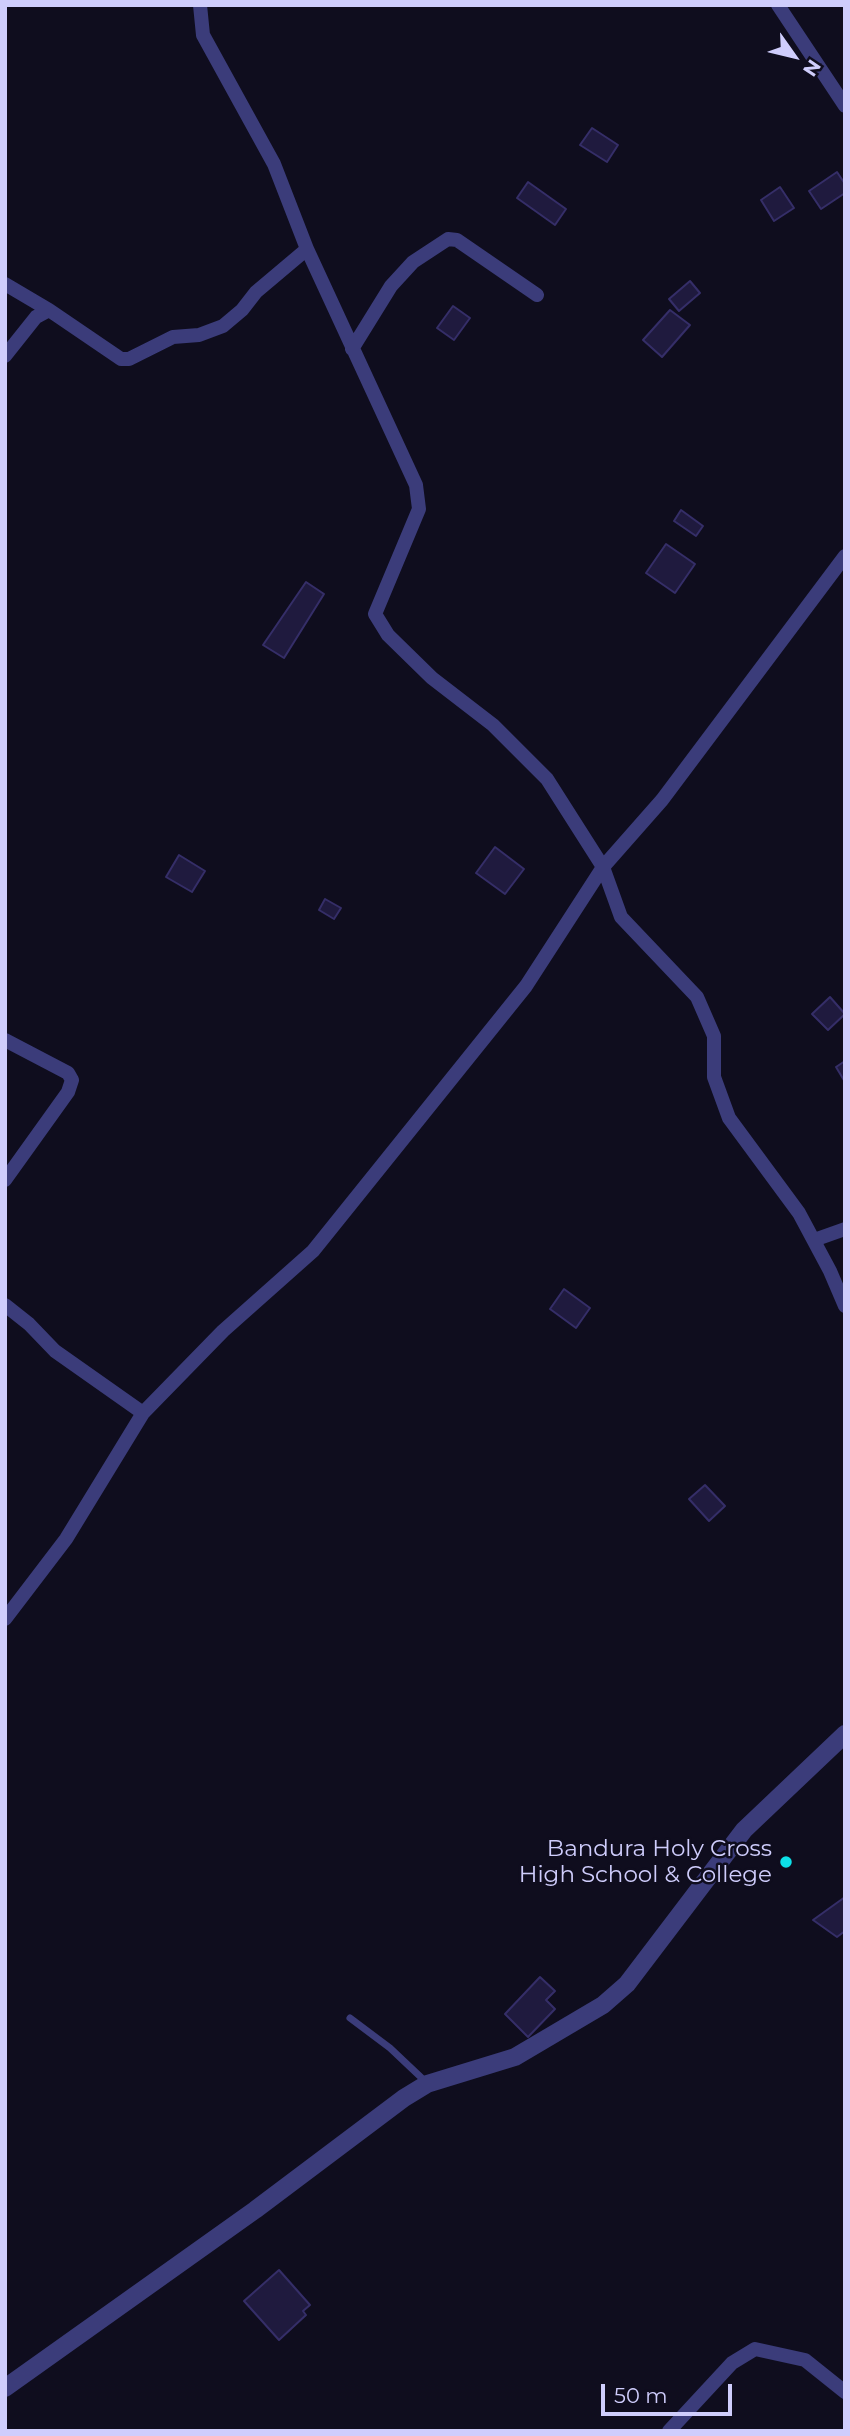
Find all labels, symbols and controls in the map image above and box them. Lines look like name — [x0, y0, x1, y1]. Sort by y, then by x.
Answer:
north arrow — [759, 21, 829, 91]
text: N — [798, 55, 826, 81]
place label: Bandura Holy Cross High School & College — [519, 1835, 772, 1889]
marker: Bandura Holy Cross High School & College — [778, 1854, 794, 1870]
scale bar — [605, 2370, 736, 2414]
text: 50 m — [614, 2383, 668, 2408]

